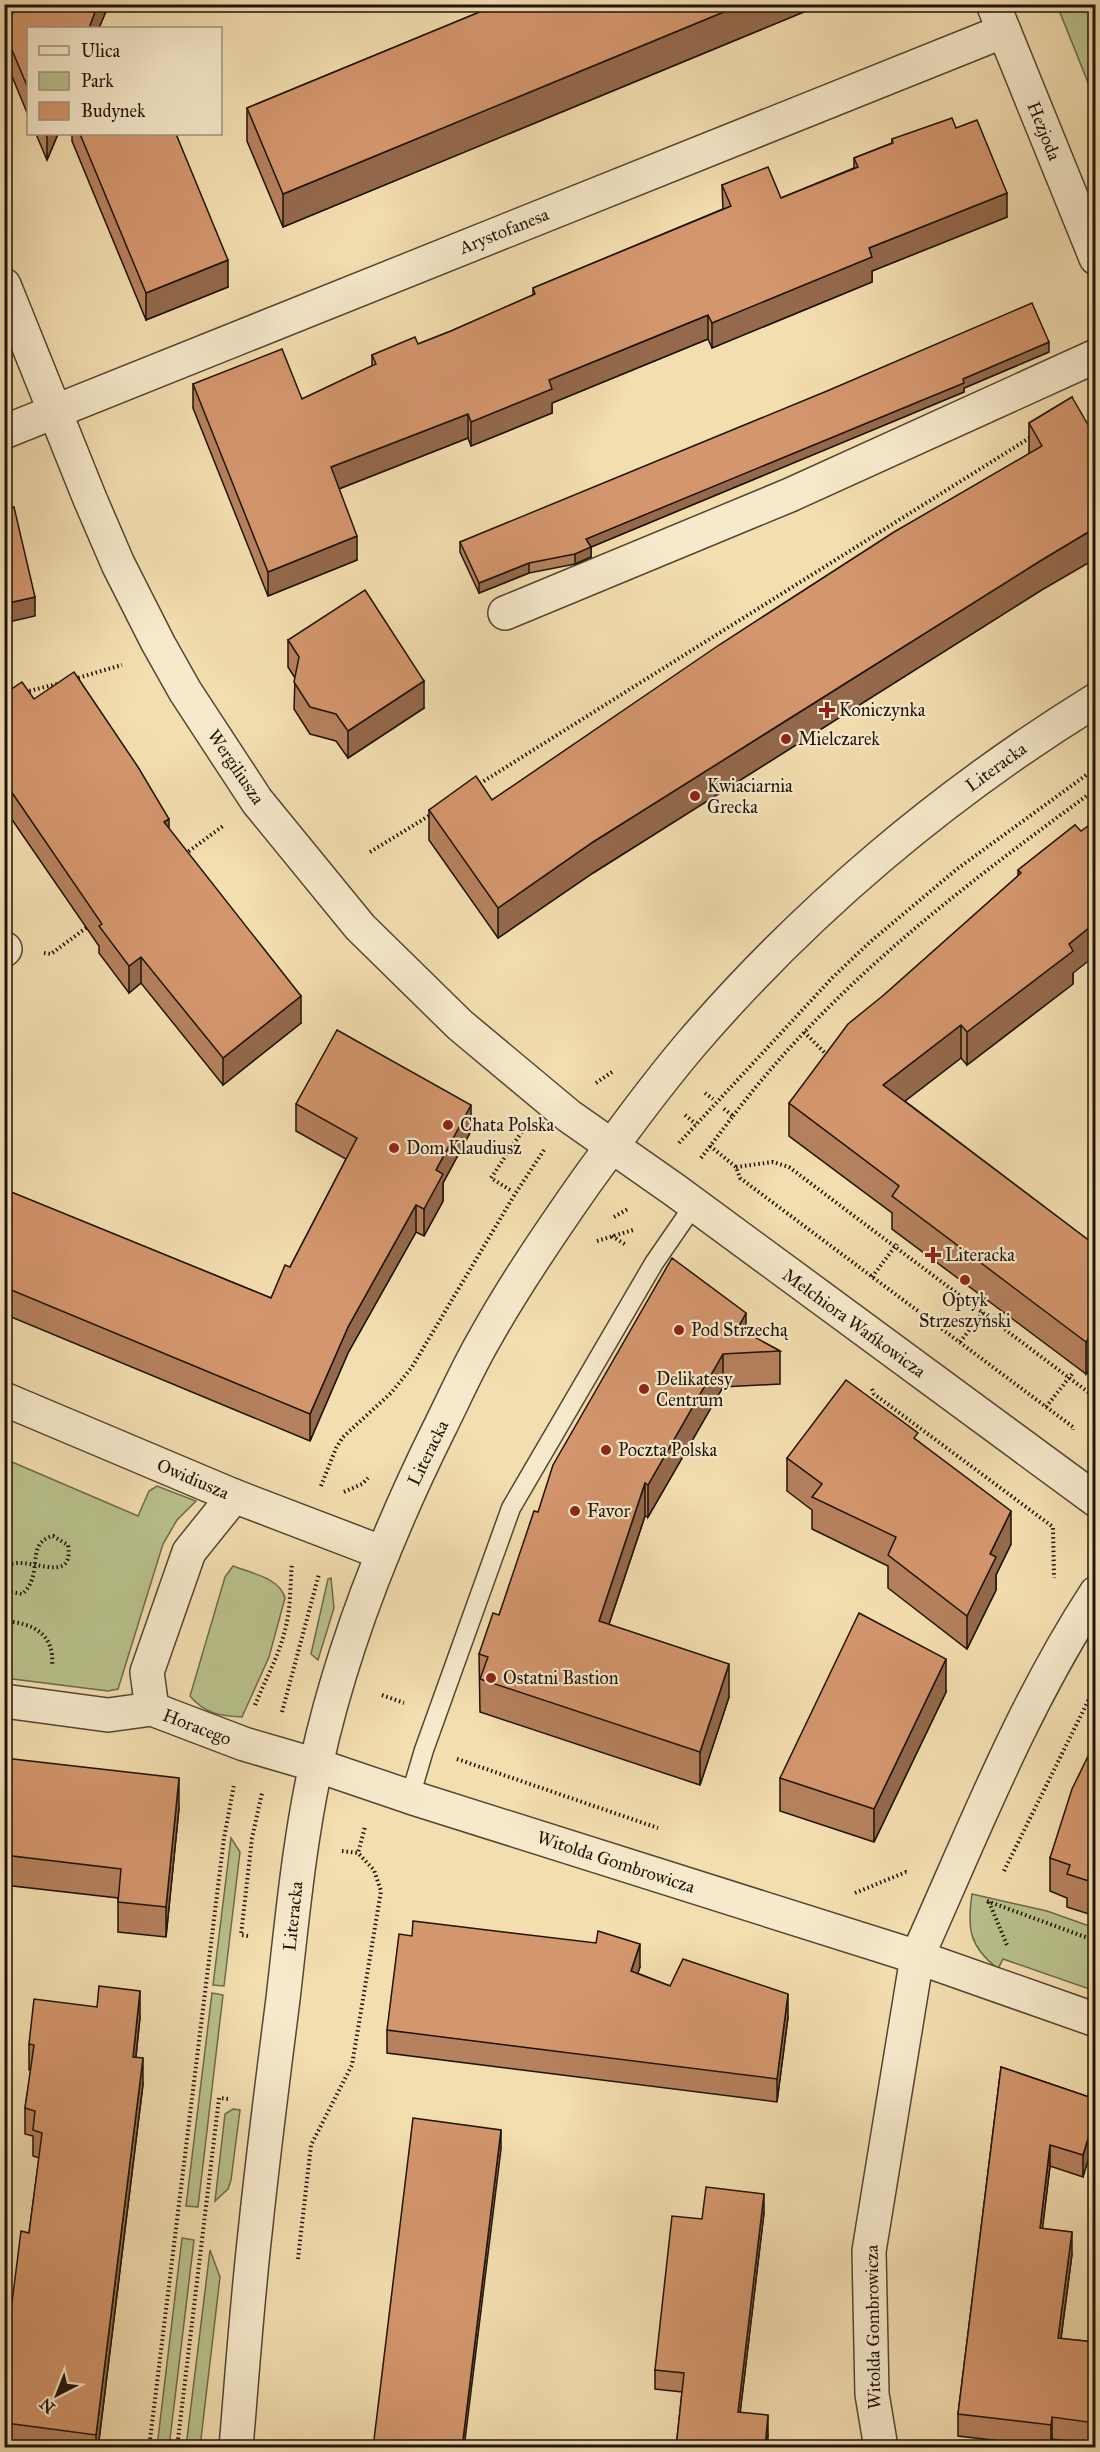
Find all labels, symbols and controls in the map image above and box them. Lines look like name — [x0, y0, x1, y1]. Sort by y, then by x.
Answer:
legend — [27, 27, 222, 135]
text: Ulica — [81, 40, 121, 62]
text: Park — [81, 70, 114, 92]
street label: Hezjoda — [1022, 98, 1066, 164]
text: Budynek — [81, 100, 146, 122]
street label: Arystofanesa — [455, 203, 552, 259]
place label: Koniczynka — [839, 699, 926, 721]
marker: Koniczynka — [820, 703, 834, 717]
street label: Wergiliusza — [202, 725, 269, 810]
place label: Mielczarek — [798, 728, 880, 750]
marker: Mielczarek — [779, 732, 793, 746]
street label: Literacka — [961, 737, 1031, 796]
place label: Kwiaciarnia Grecka — [707, 775, 793, 818]
marker: Kwiaciarnia Grecka — [688, 789, 702, 803]
place label: Chata Polska — [460, 1114, 554, 1136]
marker: Chata Polska — [441, 1118, 455, 1132]
place label: Dom Klaudiusz — [406, 1137, 522, 1159]
marker: Dom Klaudiusz — [387, 1141, 401, 1155]
place label: Literacka — [945, 1244, 1015, 1266]
marker: Literacka — [926, 1248, 940, 1262]
street label: Melchiora Wańkowicza — [778, 1264, 930, 1383]
marker: Optyk Strzeszyński — [958, 1273, 972, 1287]
place label: Optyk Strzeszyński — [919, 1289, 1011, 1332]
place label: Pod Strzechą — [691, 1319, 789, 1341]
marker: Pod Strzechą — [672, 1323, 686, 1337]
place label: Delikatesy Centrum — [656, 1368, 733, 1411]
marker: Delikatesy Centrum — [637, 1382, 651, 1396]
street label: Literacka — [403, 1416, 453, 1489]
place label: Poczta Polska — [618, 1439, 718, 1461]
marker: Poczta Polska — [599, 1443, 613, 1457]
street label: Owidiusza — [154, 1454, 233, 1504]
place label: Favor — [587, 1500, 630, 1522]
marker: Favor — [568, 1504, 582, 1518]
place label: Ostatni Bastion — [503, 1667, 619, 1689]
marker: Ostatni Bastion — [484, 1671, 498, 1685]
street label: Horacego — [159, 1704, 234, 1751]
street label: Witolda Gombrowicza — [534, 1826, 698, 1898]
street label: Literacka — [278, 1880, 308, 1952]
street label: Witolda Gombrowicza — [861, 2244, 885, 2410]
north arrow — [27, 2365, 87, 2425]
text: N — [36, 2394, 59, 2417]

